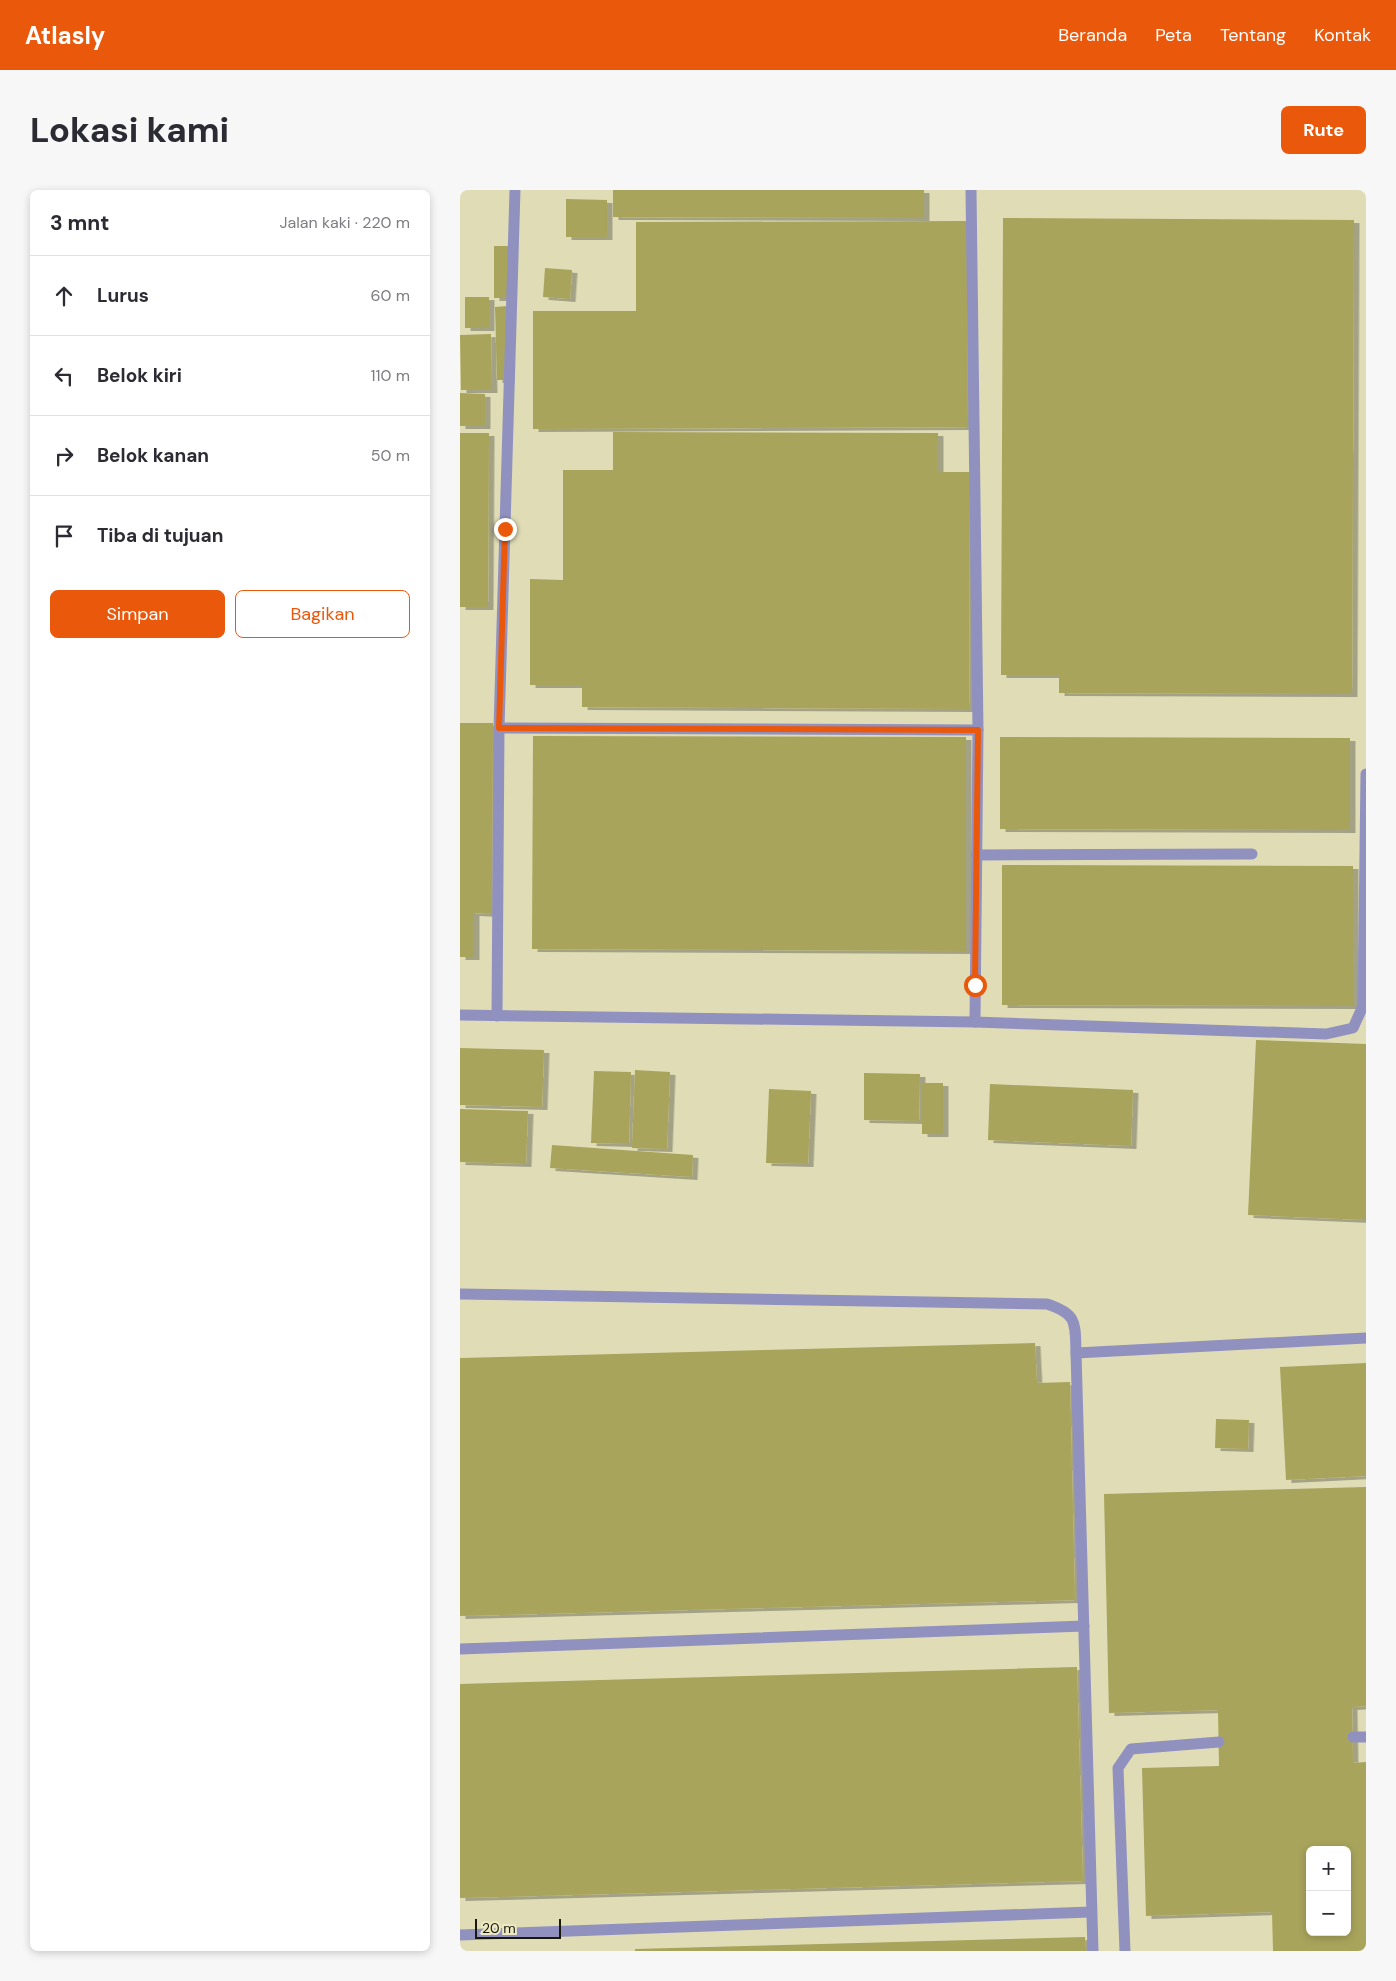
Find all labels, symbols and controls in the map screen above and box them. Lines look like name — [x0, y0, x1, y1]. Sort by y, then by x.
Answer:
text: Atlasly — [25, 20, 105, 51]
text: Beranda — [1058, 23, 1127, 47]
text: Peta — [1155, 23, 1192, 47]
text: Tentang — [1220, 23, 1286, 47]
text: Kontak — [1314, 23, 1371, 47]
button: Rute — [1281, 106, 1366, 154]
text: Lokasi kami — [30, 107, 229, 153]
text: 3 mnt — [50, 209, 109, 237]
text: Jalan kaki · 220 m — [280, 212, 410, 233]
icon: ahead — [50, 282, 78, 310]
text: Lurus — [97, 283, 149, 308]
text: 60 m — [370, 285, 410, 306]
icon: left — [50, 362, 78, 390]
text: Belok kiri — [97, 363, 182, 388]
text: 110 m — [371, 365, 410, 386]
icon: right — [50, 442, 78, 470]
text: Belok kanan — [97, 443, 209, 468]
text: 50 m — [371, 445, 410, 466]
route end — [494, 518, 517, 541]
icon: arrive — [50, 522, 78, 550]
text: Tiba di tujuan — [97, 523, 223, 548]
button: Simpan — [50, 590, 225, 638]
button: Bagikan — [235, 590, 410, 638]
route start — [964, 974, 987, 997]
map controls — [1306, 1846, 1351, 1936]
button: + — [1306, 1846, 1351, 1891]
button: − — [1306, 1891, 1351, 1936]
scale bar — [475, 1916, 561, 1939]
text: 20 m — [482, 1919, 516, 1937]

